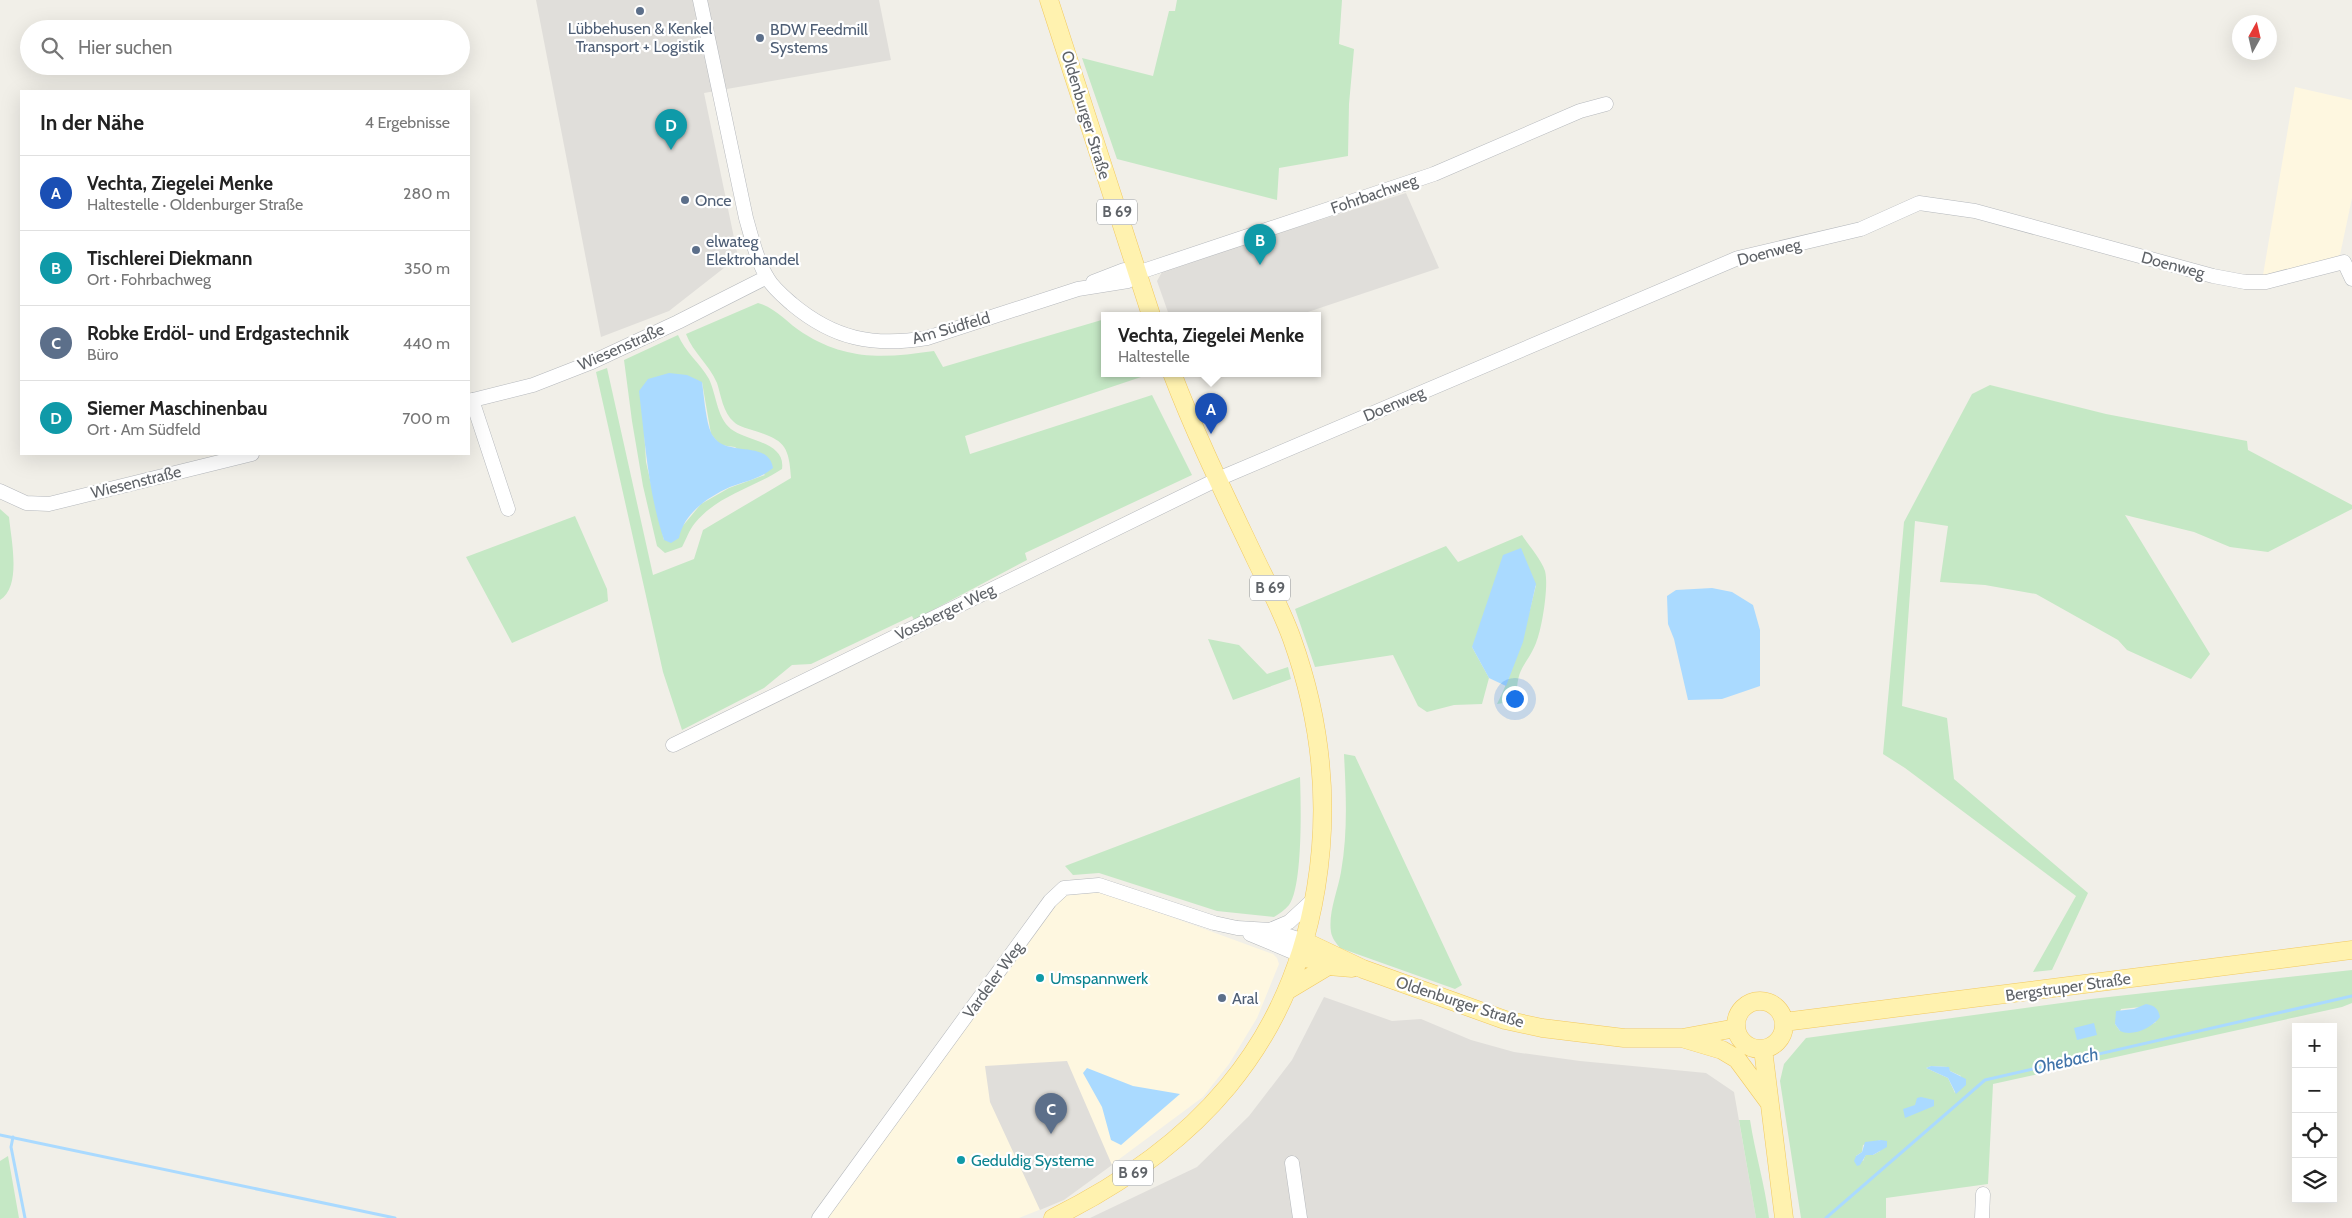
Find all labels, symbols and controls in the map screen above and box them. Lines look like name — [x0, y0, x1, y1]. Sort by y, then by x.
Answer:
marker: Lübbehusen & Kenkel Transport + Logistik — [634, 5, 646, 17]
north arrow — [2232, 15, 2277, 60]
place label: Lübbehusen & Kenkel Transport + Logistik — [568, 19, 712, 56]
search box — [20, 20, 470, 75]
place label: BDW Feedmill Systems — [770, 20, 868, 57]
marker: BDW Feedmill Systems — [754, 32, 766, 44]
icon: search — [38, 34, 66, 62]
text: Hier suchen — [78, 36, 172, 59]
street label: Oldenburger Straße — [1057, 48, 1115, 182]
pin: D — [655, 109, 687, 150]
text: In der Nähe — [40, 110, 144, 135]
text: 4 Ergebnisse — [365, 113, 450, 132]
street label: Fohrbachweg — [1328, 170, 1421, 218]
text: Vechta, Ziegelei Menke — [87, 172, 273, 195]
text: A — [51, 184, 61, 203]
text: 280 m — [403, 184, 450, 203]
place label: Once — [695, 191, 732, 210]
marker: Once — [679, 194, 691, 206]
text: Haltestelle · Oldenburger Straße — [87, 195, 303, 214]
road number: B 69 — [1097, 200, 1137, 224]
pin: B — [1244, 224, 1276, 265]
place label: elwateg Elektrohandel — [706, 232, 799, 269]
street label: Doenweg — [1735, 234, 1804, 270]
marker: elwateg Elektrohandel — [690, 244, 702, 256]
text: Tischlerei Diekmann — [87, 247, 253, 270]
street label: Doenweg — [2139, 247, 2208, 283]
text: B — [51, 259, 61, 278]
text: 350 m — [404, 259, 450, 278]
text: Ort · Fohrbachweg — [87, 270, 211, 289]
street label: Am Südfeld — [910, 308, 992, 348]
popup — [1101, 312, 1321, 377]
street label: Wiesenstraße — [575, 320, 667, 374]
text: Robke Erdöl- und Erdgastechnik — [87, 322, 349, 345]
text: Vechta, Ziegelei Menke — [1118, 324, 1304, 347]
text: C — [51, 334, 61, 353]
text: 440 m — [403, 334, 450, 353]
text: Büro — [87, 345, 119, 364]
text: Haltestelle — [1118, 347, 1190, 366]
street label: Doenweg — [1360, 382, 1429, 425]
pin: A — [1195, 393, 1227, 434]
text: Siemer Maschinenbau — [87, 397, 267, 420]
text: D — [50, 409, 62, 428]
text: 700 m — [402, 409, 450, 428]
text: Ort · Am Südfeld — [87, 420, 201, 439]
street label: Wiesenstraße — [89, 462, 183, 502]
road number: B 69 — [1250, 576, 1290, 600]
street label: Vossberger Weg — [892, 579, 999, 644]
your location — [1502, 686, 1528, 712]
street label: Vardeler Weg — [959, 937, 1028, 1022]
place label: Umspannwerk — [1050, 969, 1149, 988]
street label: Bergstruper Straße — [2004, 969, 2132, 1005]
marker: Umspannwerk — [1034, 972, 1046, 984]
street label: Oldenburger Straße — [1394, 972, 1526, 1032]
place label: Aral — [1232, 989, 1258, 1008]
marker: Aral — [1216, 992, 1228, 1004]
map controls — [2292, 1023, 2337, 1203]
button: + — [2292, 1023, 2337, 1068]
water label: Ohebach — [2032, 1043, 2100, 1079]
button: − — [2292, 1068, 2337, 1113]
pin: C — [1035, 1093, 1067, 1134]
button: locate — [2292, 1113, 2337, 1158]
place label: Geduldig Systeme — [971, 1151, 1094, 1170]
marker: Geduldig Systeme — [955, 1154, 967, 1166]
button: layers — [2292, 1158, 2337, 1203]
road number: B 69 — [1113, 1160, 1153, 1186]

